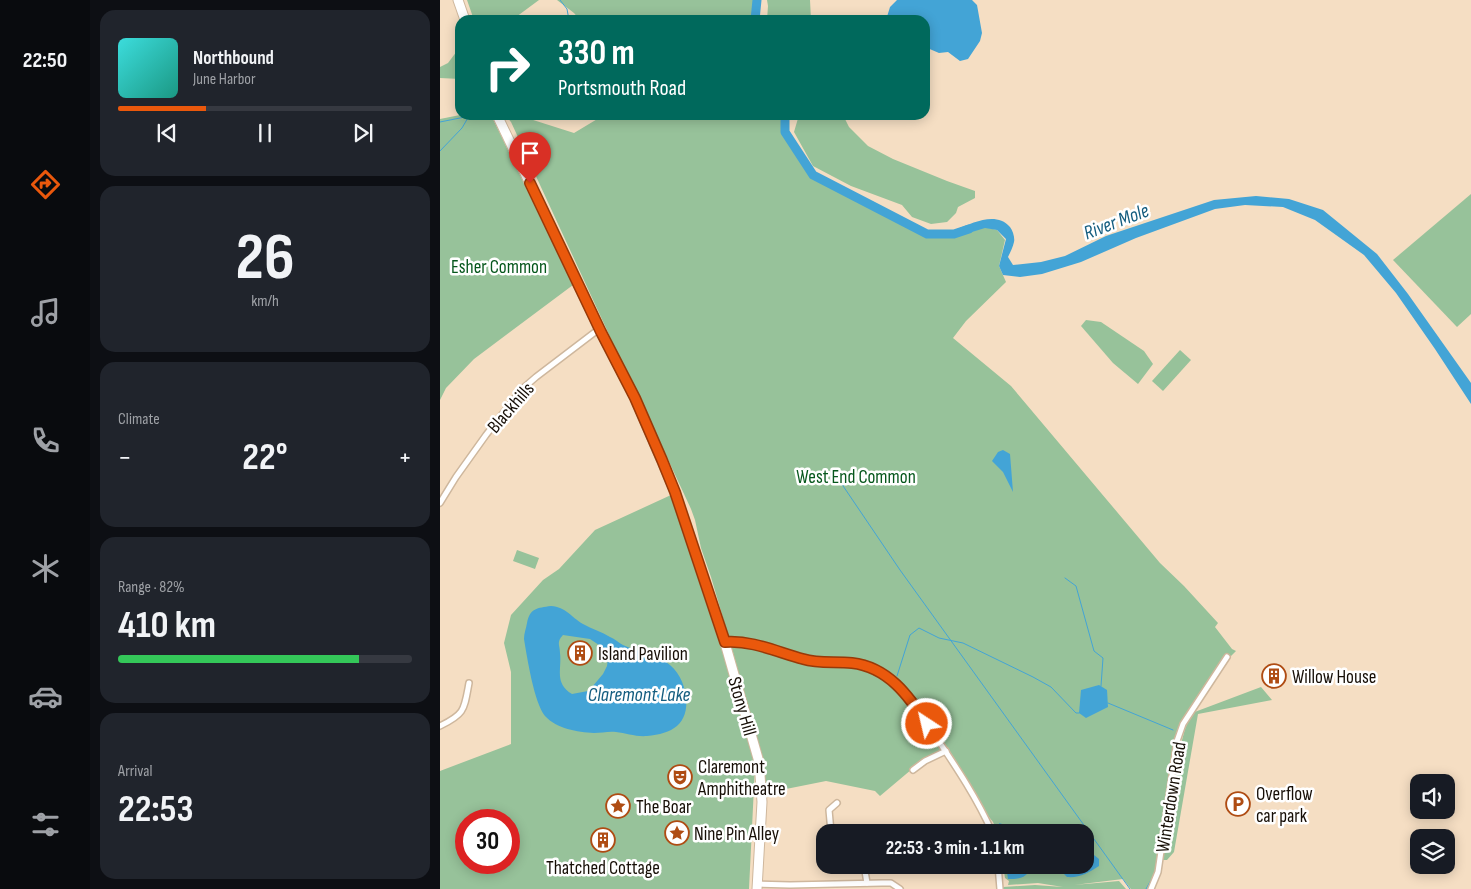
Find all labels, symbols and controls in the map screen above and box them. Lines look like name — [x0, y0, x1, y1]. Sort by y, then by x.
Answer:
text: 330 m — [558, 32, 635, 75]
icon: right — [475, 35, 540, 100]
text: 22:50 — [23, 47, 67, 74]
text: Northbound — [193, 47, 274, 70]
text: June Harbor — [193, 70, 256, 89]
text: Portsmouth Road — [558, 75, 686, 102]
icon: previous — [153, 119, 181, 147]
icon: pause — [251, 119, 279, 147]
icon: next — [349, 119, 377, 147]
pin — [509, 132, 551, 183]
icon: arrive — [516, 139, 544, 167]
icon: directions — [28, 167, 63, 202]
water label: River Mole — [1080, 199, 1152, 245]
text: 26 — [235, 220, 295, 298]
park label: Esher Common — [451, 256, 547, 279]
text: km/h — [251, 292, 279, 311]
icon: music — [28, 295, 63, 330]
street label: Blackhills — [483, 378, 540, 438]
text: Climate — [118, 410, 160, 429]
icon: phone — [28, 423, 63, 458]
text: 22° — [242, 435, 288, 480]
text: − — [118, 441, 132, 474]
text: + — [398, 441, 412, 474]
park label: West End Common — [796, 466, 916, 489]
icon: climate — [28, 551, 63, 586]
text: Range · 82% — [118, 578, 185, 597]
text: 410 km — [118, 603, 216, 648]
building icon: Island Pavilion — [567, 640, 593, 666]
place label: Island Pavilion — [598, 643, 688, 666]
building icon: Willow House — [1261, 663, 1287, 689]
place label: Willow House — [1292, 666, 1376, 689]
street label: Stony Hill — [722, 674, 761, 739]
icon: car — [28, 679, 63, 714]
water label: Claremont Lake — [588, 683, 691, 707]
position arrow — [900, 697, 952, 749]
street label: Winterdown Road — [1151, 740, 1192, 854]
place label: Claremont Amphitheatre — [697, 756, 786, 801]
text: Arrival — [118, 762, 152, 781]
theatre icon: Claremont Amphitheatre — [667, 764, 693, 790]
map controls — [1410, 774, 1455, 874]
button: sound — [1410, 774, 1455, 819]
place label: Overflow car park — [1256, 783, 1313, 828]
text: 22:53 — [118, 787, 194, 832]
parking icon: Overflow car park — [1225, 791, 1251, 817]
place icon: The Boar — [605, 793, 631, 819]
place label: The Boar — [636, 796, 692, 819]
icon: filters — [28, 807, 63, 842]
speed limit sign: 30 — [455, 809, 520, 874]
place icon: Nine Pin Alley — [664, 820, 690, 846]
place label: Nine Pin Alley — [694, 823, 780, 846]
building icon: Thatched Cottage — [590, 827, 616, 853]
button: layers — [1410, 829, 1455, 874]
text: 22:53 · 3 min · 1.1 km — [886, 837, 1024, 860]
place label: Thatched Cottage — [546, 857, 660, 880]

